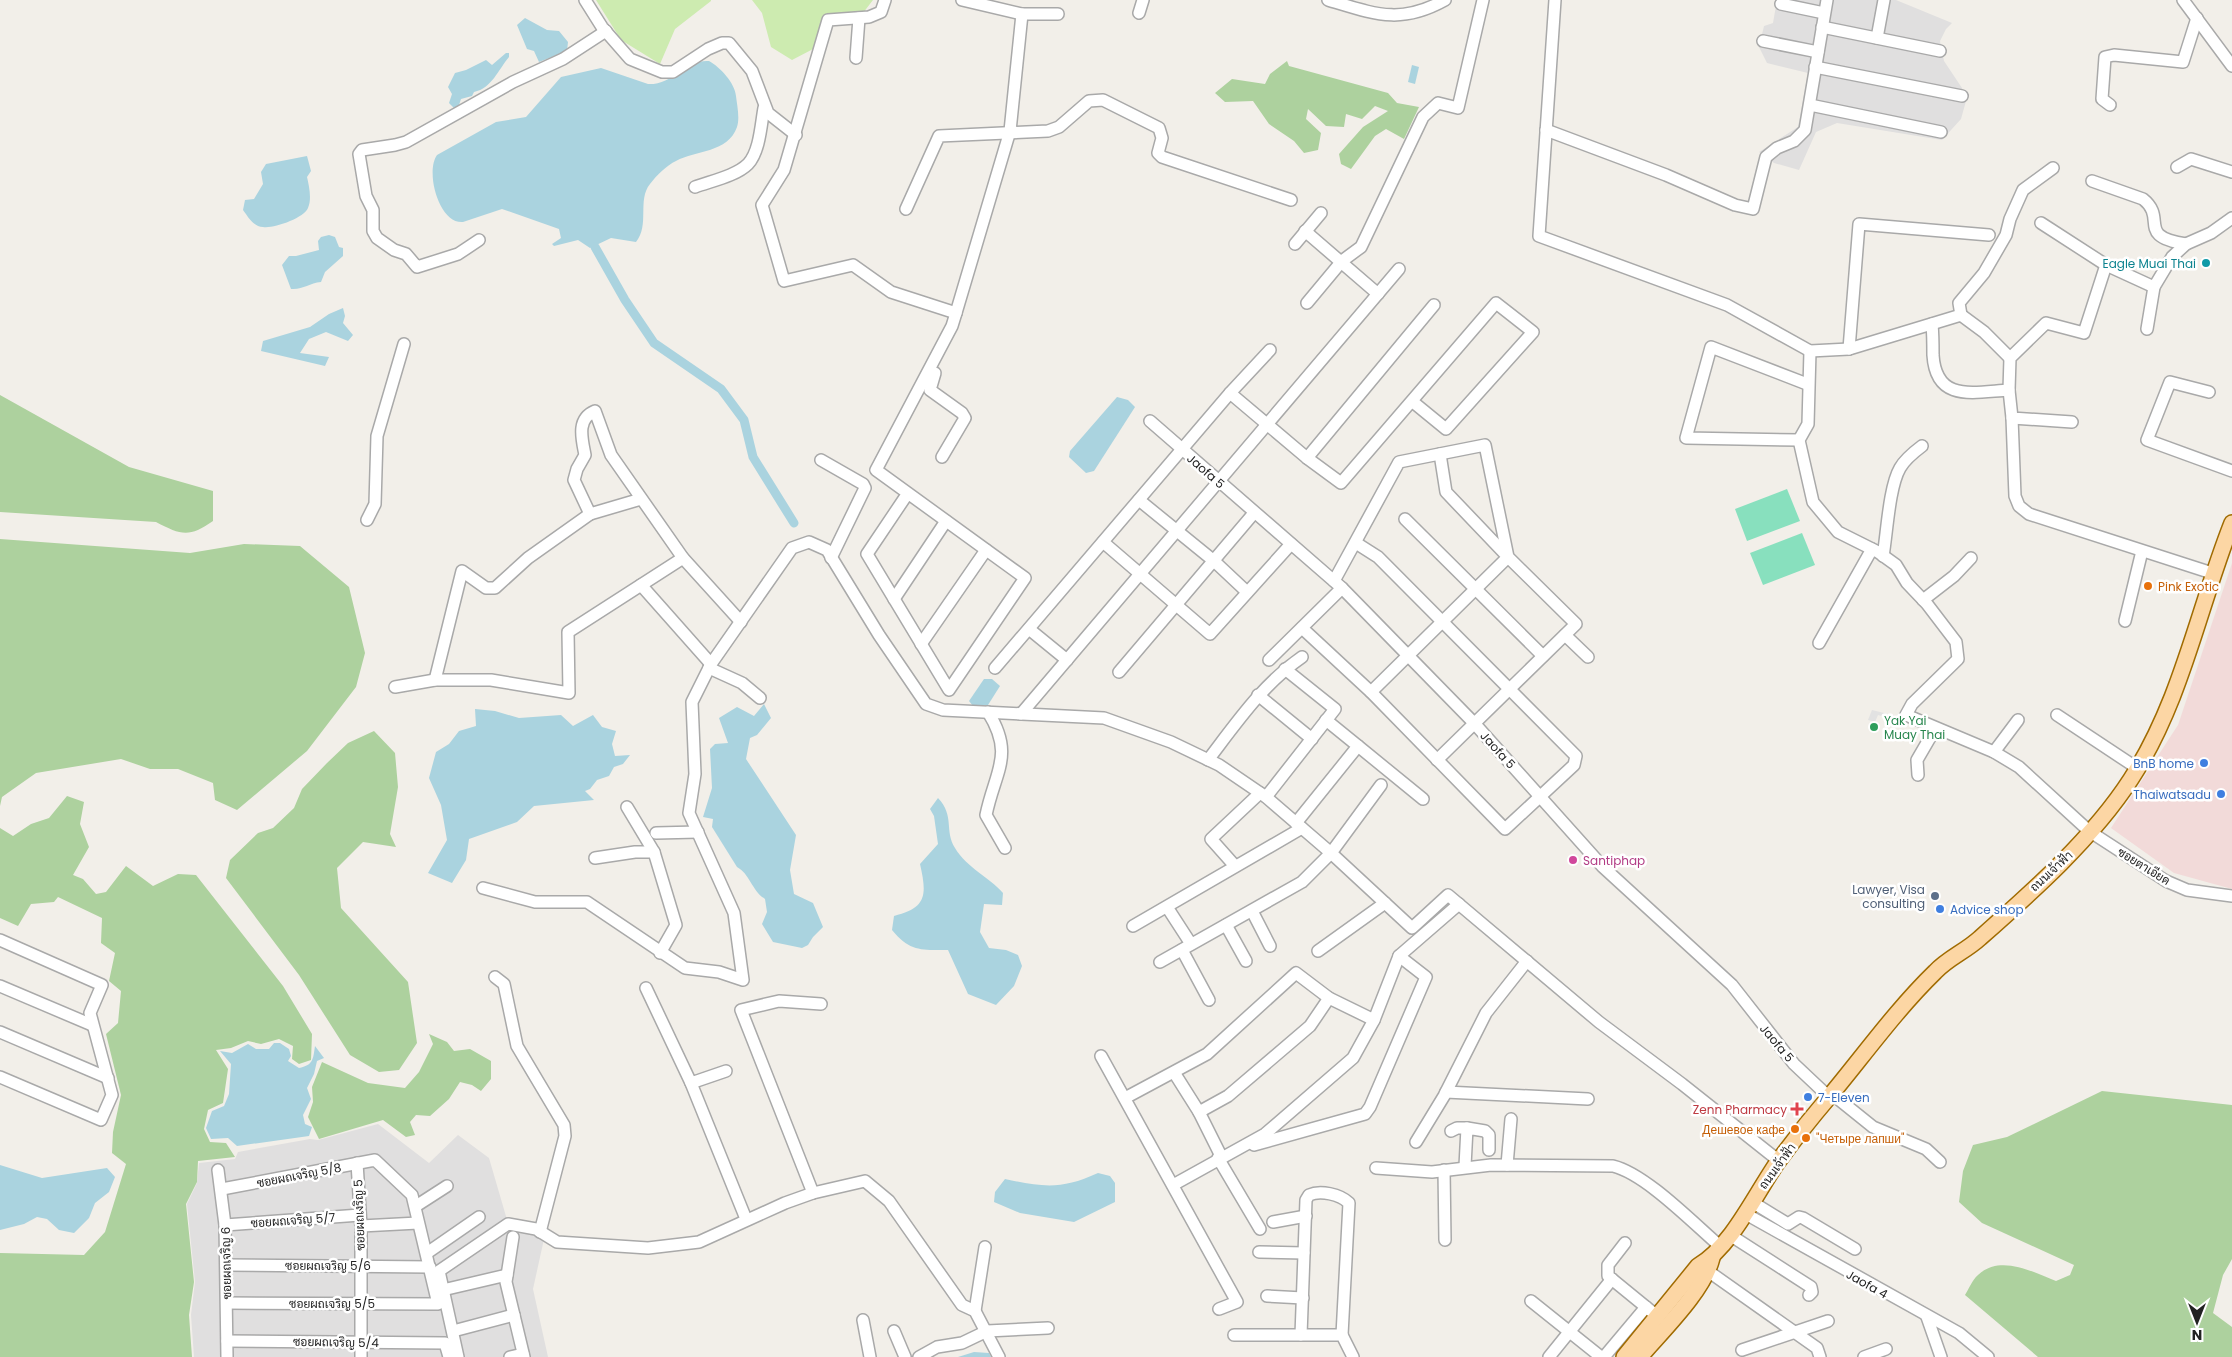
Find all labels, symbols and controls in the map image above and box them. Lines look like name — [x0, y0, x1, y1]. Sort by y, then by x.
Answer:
place label: Eagle Muai Thai — [2103, 255, 2196, 272]
marker: Eagle Muai Thai — [2200, 257, 2212, 269]
street label: Jaofa 5 — [1183, 450, 1229, 492]
place label: Pink Exotic — [2158, 578, 2219, 595]
marker: Pink Exotic — [2142, 580, 2154, 592]
place label: Yak Yai Muay Thai — [1884, 712, 1945, 743]
marker: Yak Yai Muay Thai — [1868, 721, 1880, 733]
street label: Jaofa 5 — [1477, 728, 1519, 772]
place label: BnB home — [2133, 755, 2194, 772]
marker: BnB home — [2198, 757, 2210, 769]
place label: Thaiwatsadu — [2133, 786, 2211, 803]
marker: Thaiwatsadu — [2215, 788, 2227, 800]
street label: ซอยตาเอียด — [2114, 843, 2174, 889]
street label: ถนนเจ้าฟ้า — [2026, 847, 2076, 895]
place label: Santiphap — [1583, 852, 1645, 869]
marker: Santiphap — [1567, 854, 1579, 866]
place label: Lawyer, Visa consulting — [1852, 881, 1925, 912]
marker: Lawyer, Visa consulting — [1929, 890, 1941, 902]
place label: Advice shop — [1950, 901, 2024, 918]
marker: Advice shop — [1934, 903, 1946, 915]
street label: Jaofa 5 — [1756, 1020, 1798, 1066]
place label: 7-Eleven — [1818, 1089, 1870, 1106]
marker: 7-Eleven — [1802, 1091, 1814, 1103]
place label: Zenn Pharmacy — [1693, 1101, 1787, 1118]
marker: Zenn Pharmacy — [1791, 1103, 1803, 1115]
place label: Дешевое кафе — [1702, 1121, 1785, 1138]
marker: Дешевое кафе — [1789, 1123, 1801, 1135]
place label: "Четыре лапши" — [1816, 1130, 1905, 1147]
marker: "Четыре лапши" — [1800, 1132, 1812, 1144]
street label: ถนนเจ้าฟ้า — [1755, 1140, 1799, 1192]
street label: ซอยผถเจริญ 5/8 — [255, 1158, 343, 1192]
street label: ซอยผถเงริญ 5 — [349, 1179, 369, 1251]
street label: ซอยผถเจริญ 5/7 — [250, 1209, 336, 1231]
street label: ซอยผถเจริญ 6 — [217, 1226, 235, 1300]
street label: ซอยผถเจริญ 5/6 — [285, 1257, 371, 1274]
street label: Jaofa 4 — [1843, 1266, 1891, 1303]
street label: ซอยผถเจริญ 5/5 — [289, 1295, 375, 1312]
north arrow — [2172, 1297, 2222, 1347]
text: N — [2192, 1325, 2202, 1345]
street label: ซอยผถเจริญ 5/4 — [293, 1333, 380, 1351]

